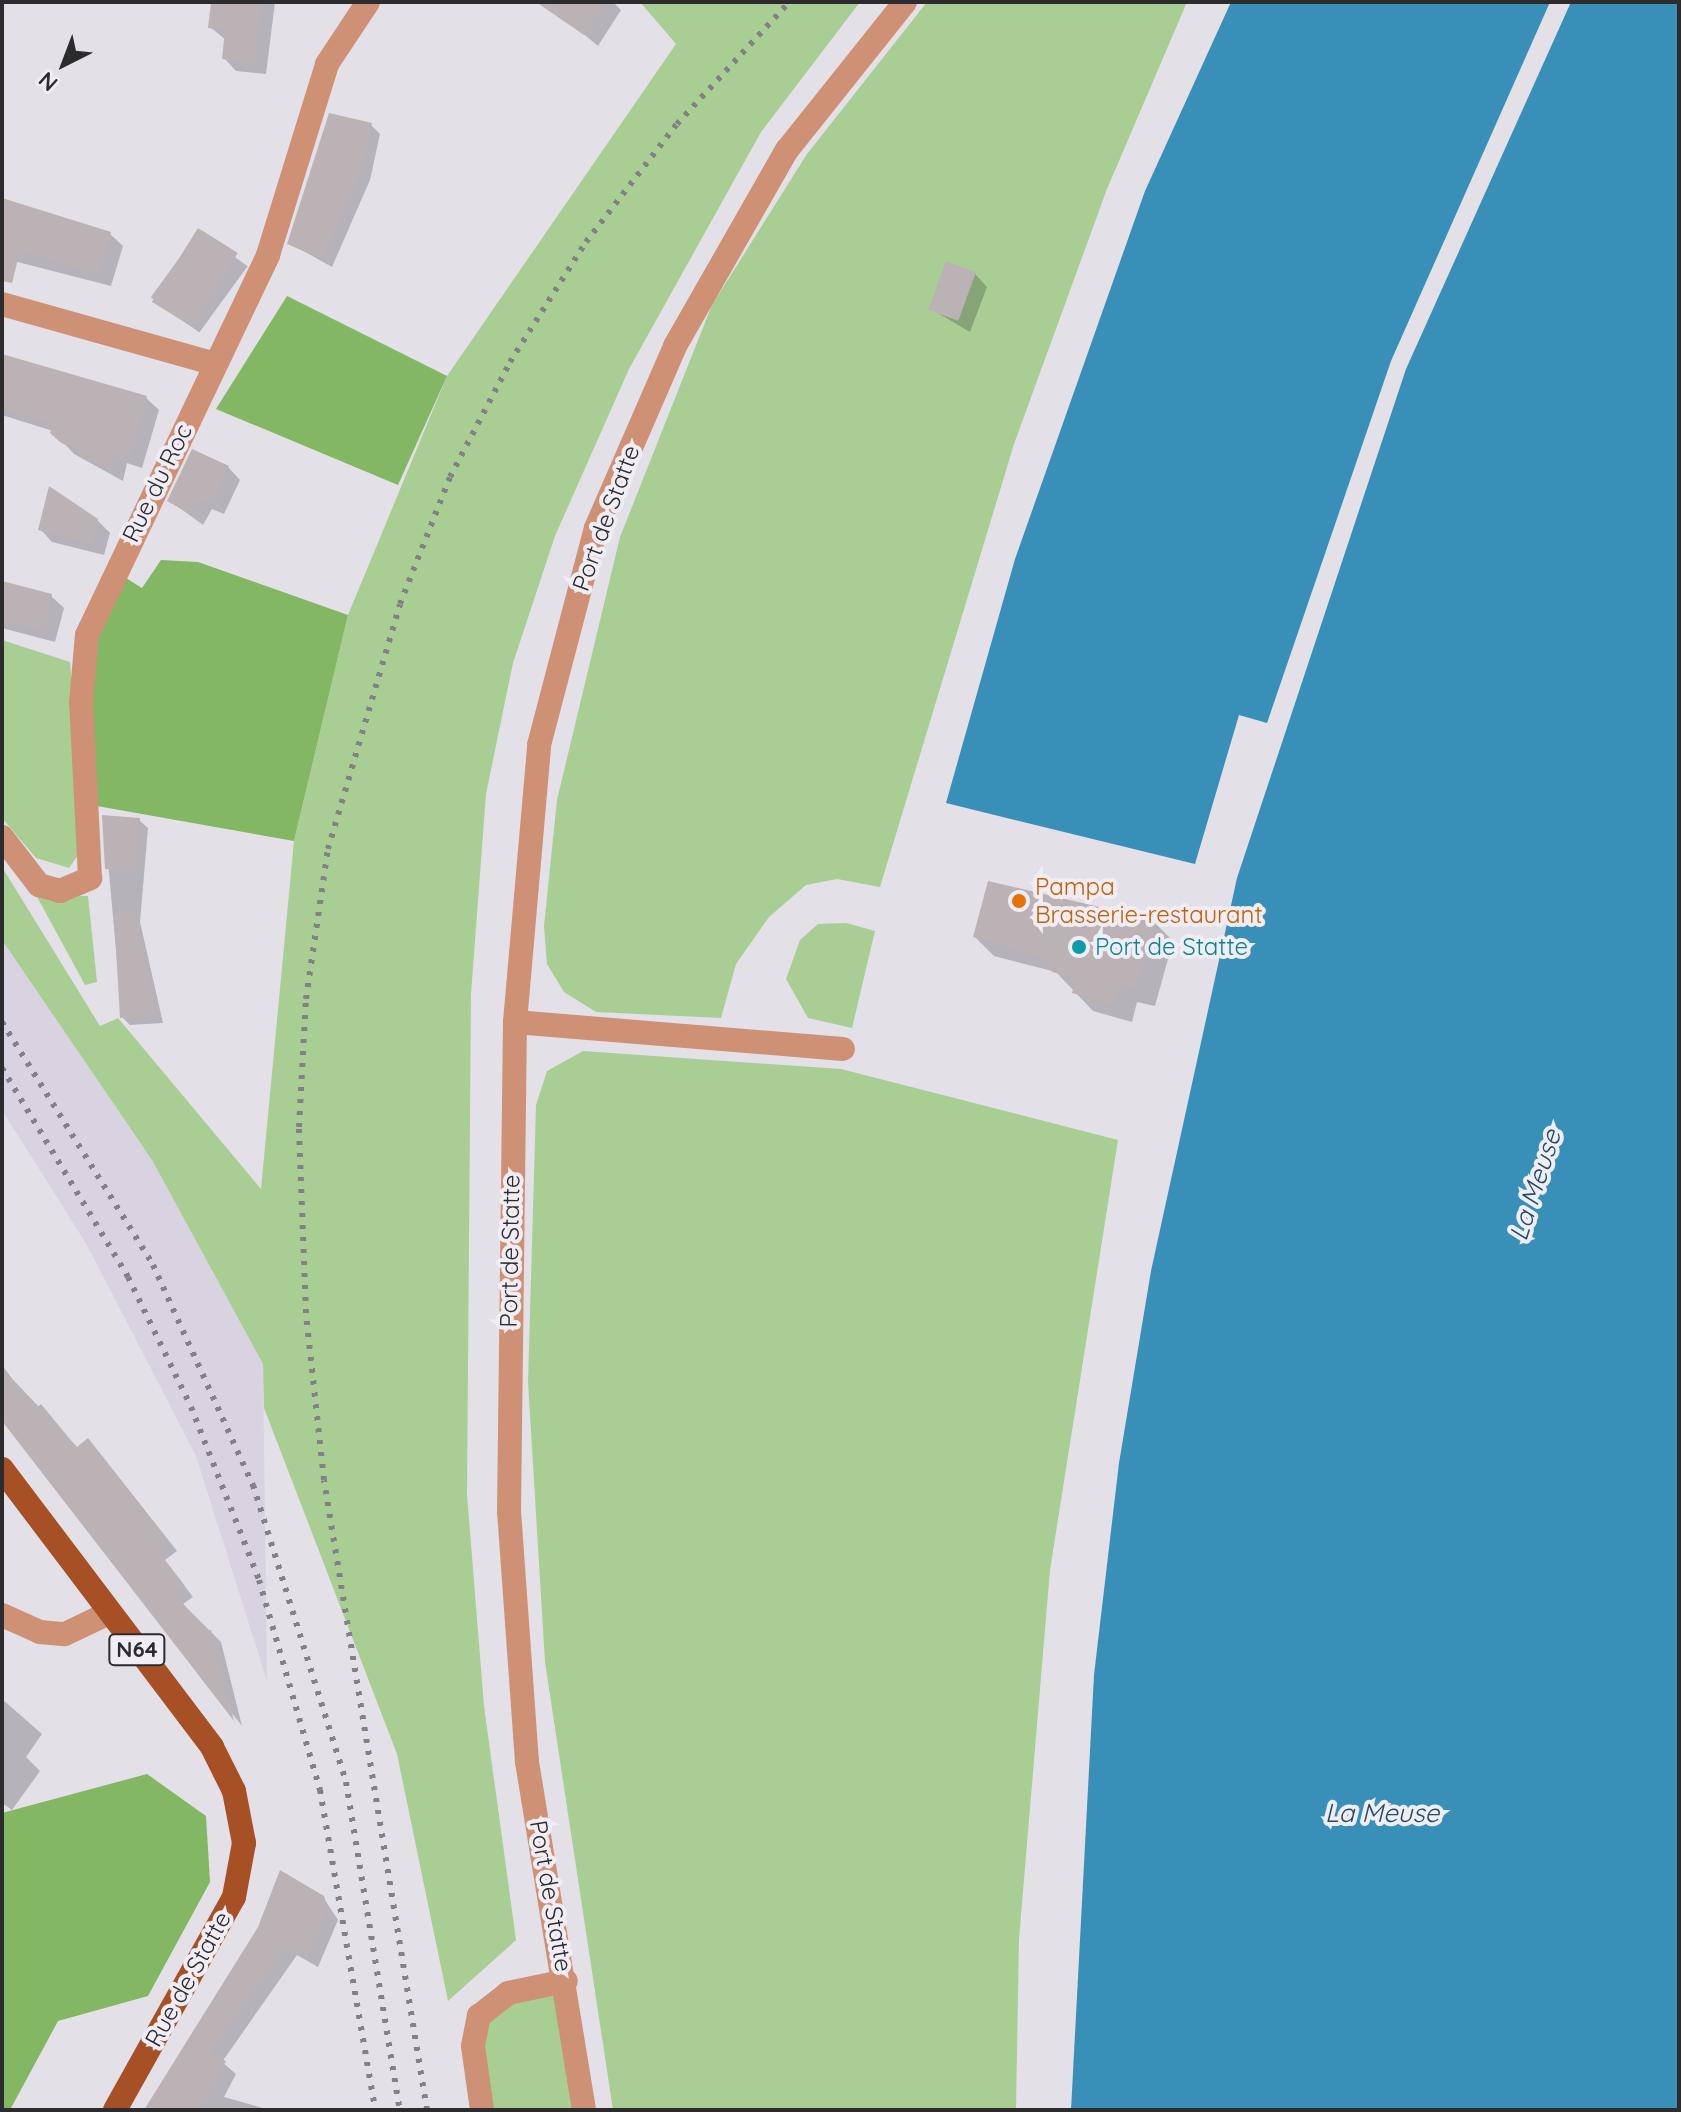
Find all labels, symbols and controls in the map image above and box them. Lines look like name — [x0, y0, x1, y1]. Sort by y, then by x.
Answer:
north arrow — [24, 24, 104, 104]
text: N — [33, 66, 63, 98]
street label: Rue du Roc — [116, 419, 198, 547]
street label: Port de Statte — [566, 441, 646, 595]
place label: Pampa Brasserie-restaurant — [1035, 873, 1263, 929]
marker: Pampa Brasserie-restaurant — [1010, 892, 1028, 910]
place label: Port de Statte — [1095, 933, 1248, 961]
marker: Port de Statte — [1070, 938, 1088, 956]
water label: La Meuse — [1502, 1126, 1568, 1244]
street label: Port de Statte — [494, 1174, 526, 1328]
road number: N64 — [107, 1632, 167, 1668]
water label: La Meuse — [1325, 1797, 1439, 1829]
street label: Port de Statte — [524, 1818, 578, 1974]
street label: Rue de Statte — [139, 1906, 237, 2052]

